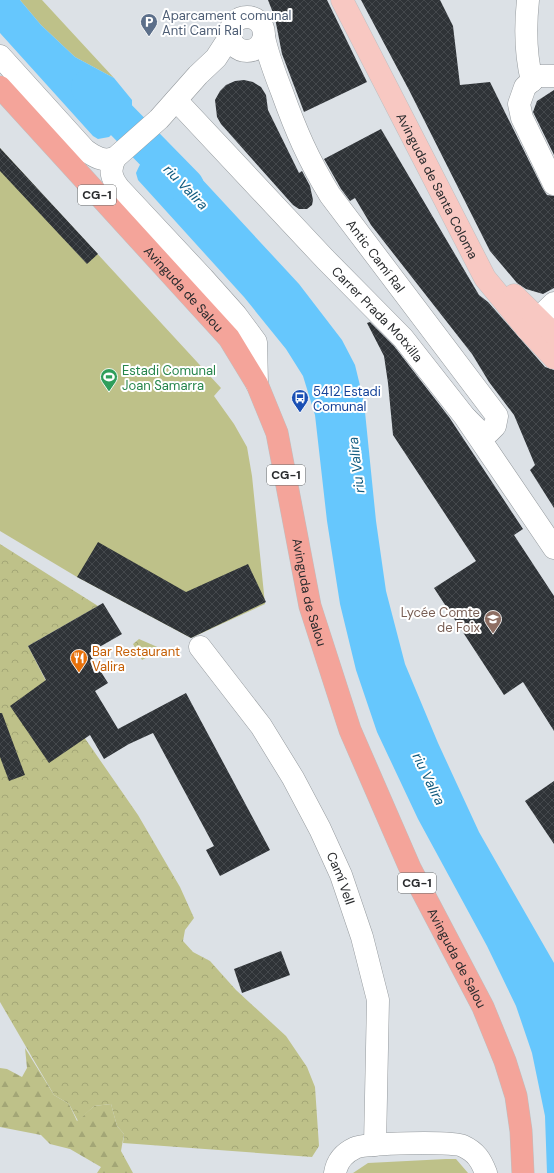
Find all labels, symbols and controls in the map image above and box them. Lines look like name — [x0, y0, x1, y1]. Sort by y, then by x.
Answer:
place label: Aparcament comunal Anti Cami Ral — [162, 7, 292, 39]
parking icon: Aparcament comunal Anti Cami Ral — [139, 12, 159, 37]
street label: Avinguda de Santa Coloma — [393, 110, 482, 262]
water label: riu Valira — [160, 160, 212, 214]
road number: CG-1 — [78, 185, 116, 205]
street label: Antic Camí Ral — [343, 216, 409, 296]
street label: Avinguda de Salou — [140, 242, 228, 335]
street label: Carrer Prada Motxilla — [328, 262, 427, 365]
place label: Estadi Comunal Joan Samarra — [122, 362, 216, 394]
sports icon: Estadi Comunal Joan Samarra — [99, 367, 119, 392]
place label: 5412 Estadi Comunal — [313, 383, 381, 415]
bus stop icon: 5412 Estadi Comunal — [290, 388, 310, 413]
water label: riu Valira — [344, 436, 368, 494]
road number: CG-1 — [267, 465, 305, 485]
street label: Avinguda de Salou — [289, 537, 331, 648]
place label: Lycée Comte de Foix — [401, 604, 481, 636]
school or university icon: Lycée Comte de Foix — [483, 609, 503, 634]
place label: Bar Restaurant Valira — [92, 643, 180, 675]
restaurant icon: Bar Restaurant Valira — [69, 648, 89, 673]
water label: riu Valira — [409, 750, 450, 809]
street label: Camí Vell — [323, 849, 359, 907]
road number: CG-1 — [398, 873, 436, 893]
street label: Avinguda de Salou — [424, 905, 490, 1011]

